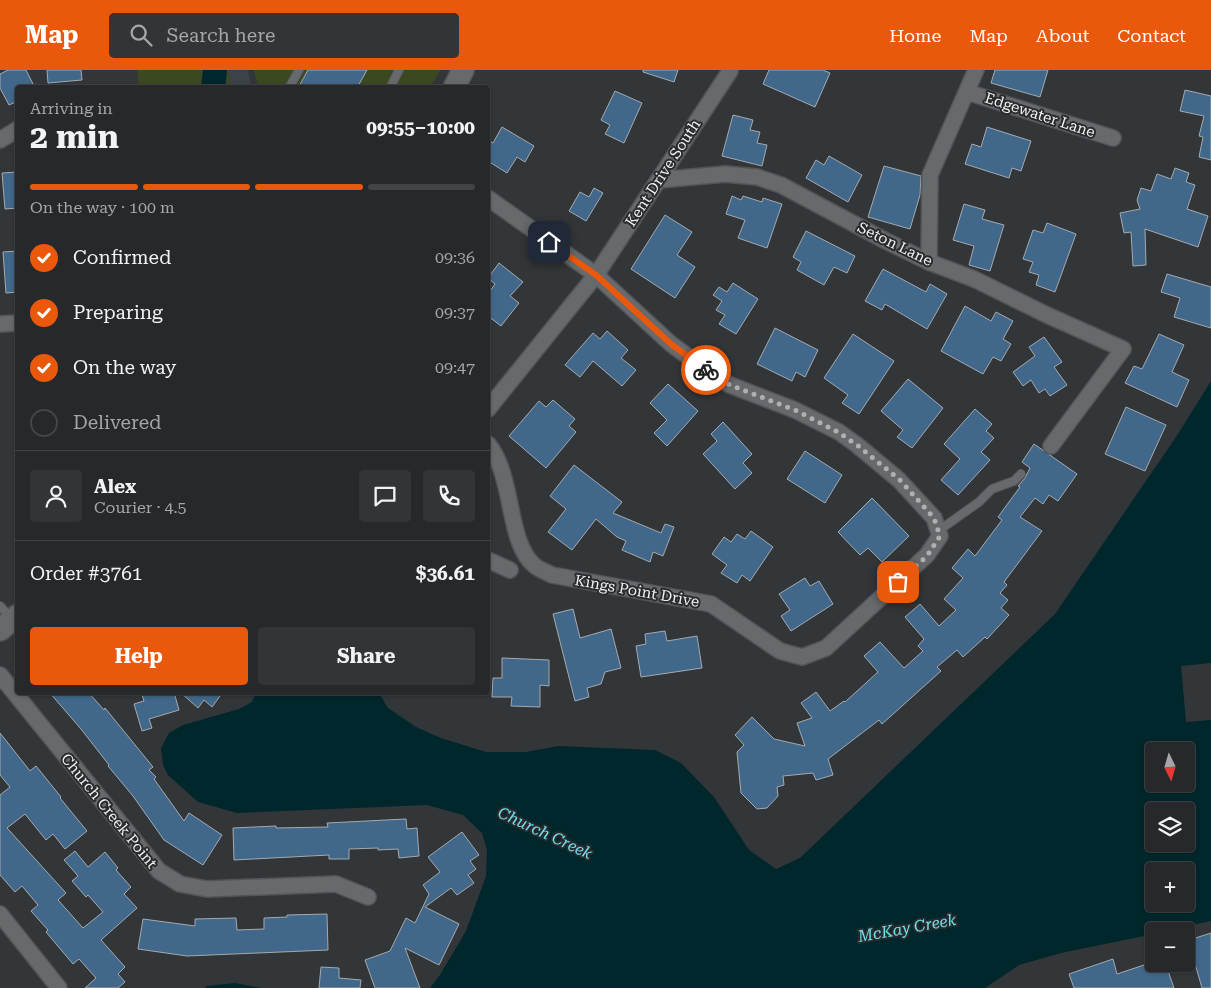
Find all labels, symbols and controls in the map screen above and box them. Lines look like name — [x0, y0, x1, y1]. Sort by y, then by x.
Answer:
search box — [109, 13, 459, 58]
text: Map — [25, 21, 79, 49]
icon: search — [127, 21, 155, 49]
text: Search here — [167, 24, 275, 47]
text: Home — [889, 25, 941, 46]
text: Map — [969, 25, 1008, 46]
text: About — [1036, 25, 1089, 46]
text: Contact — [1117, 25, 1186, 46]
street label: Edgewater Lane — [983, 89, 1097, 141]
text: Arriving in — [30, 99, 113, 118]
text: 09:55–10:00 — [366, 116, 475, 139]
street label: Kent Drive South — [622, 116, 705, 230]
text: 2 min — [30, 118, 119, 156]
text: On the way · 100 m — [30, 198, 175, 217]
street label: Seton Lane — [854, 218, 936, 270]
pin — [528, 221, 570, 263]
icon: home — [535, 228, 563, 256]
icon: check — [30, 244, 58, 272]
text: Confirmed — [73, 246, 171, 269]
text: 09:36 — [435, 248, 475, 267]
icon: check — [30, 299, 58, 327]
text: Preparing — [73, 301, 163, 324]
text: 09:37 — [435, 303, 475, 322]
courier — [681, 345, 731, 395]
icon: check — [30, 354, 58, 382]
text: On the way — [73, 356, 176, 379]
icon: bike — [692, 356, 720, 384]
text: 09:47 — [435, 358, 475, 377]
text: Delivered — [73, 411, 161, 434]
button: person — [30, 470, 82, 522]
button: chat — [359, 470, 411, 522]
button: phone — [423, 470, 475, 522]
text: Alex — [94, 475, 136, 498]
text: Courier · 4.5 — [94, 498, 187, 517]
pin — [877, 561, 919, 603]
text: Order #3761 — [30, 562, 142, 585]
text: $36.61 — [416, 562, 475, 585]
icon: bag — [884, 568, 912, 596]
street label: Kings Point Drive — [573, 571, 701, 611]
button: Help — [30, 627, 248, 685]
button: Share — [258, 627, 475, 685]
north arrow — [1145, 742, 1195, 792]
map controls — [1145, 742, 1195, 972]
street label: Church Creek Point — [57, 750, 161, 872]
button: layers — [1145, 802, 1195, 852]
water label: Church Creek — [495, 803, 596, 863]
button: + — [1145, 862, 1195, 912]
water label: McKay Creek — [855, 910, 958, 946]
button: − — [1145, 922, 1195, 972]

